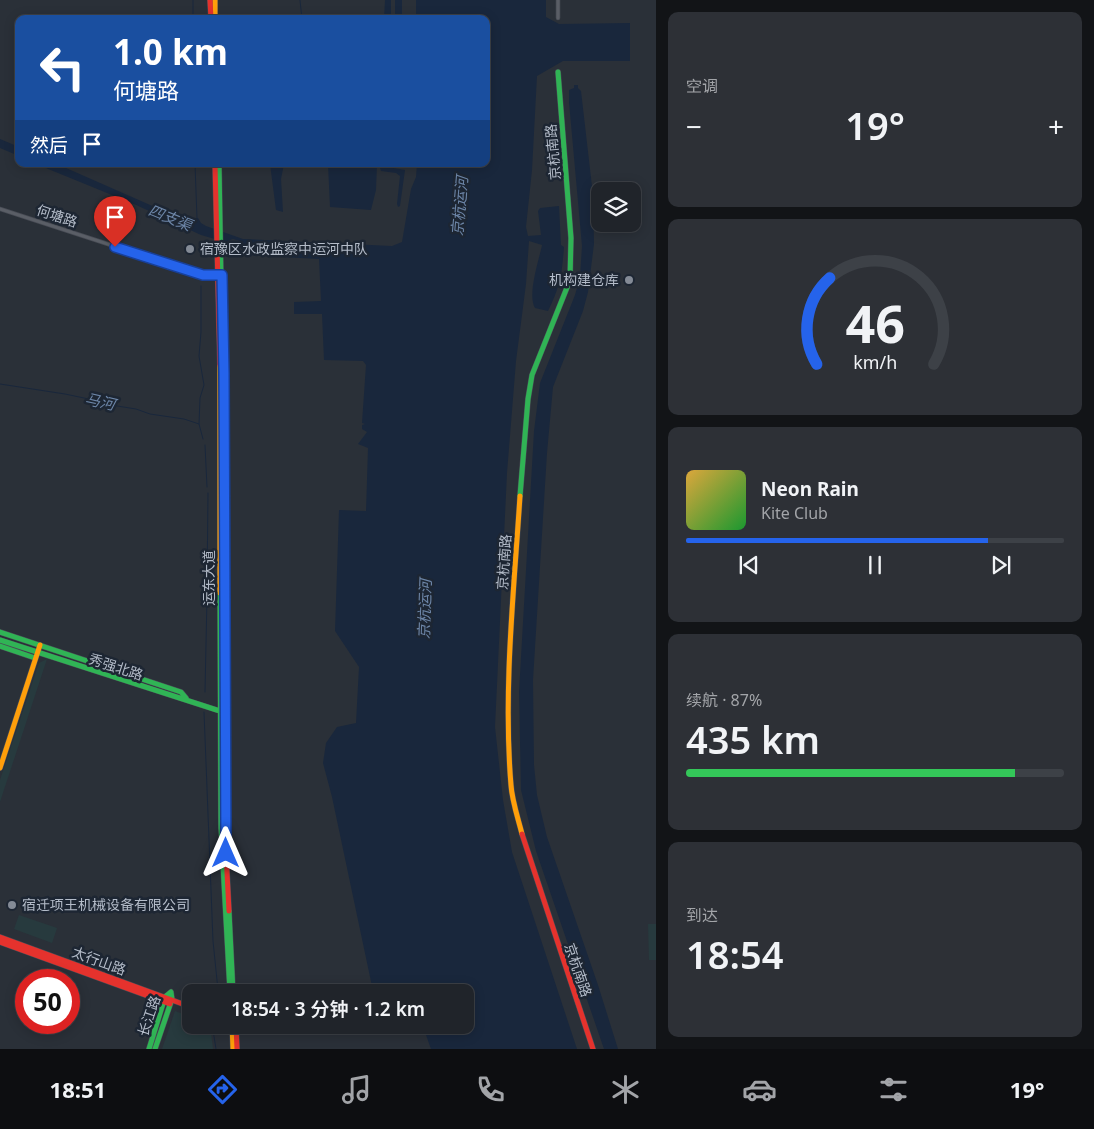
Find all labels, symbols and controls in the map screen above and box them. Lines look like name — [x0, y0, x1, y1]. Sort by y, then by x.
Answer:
text: 1.0 km — [113, 28, 228, 75]
icon: left — [30, 35, 95, 100]
text: 何塘路 — [113, 75, 179, 105]
text: 空调 — [686, 75, 718, 97]
text: 19° — [845, 99, 905, 151]
text: − — [686, 107, 702, 145]
text: + — [1048, 107, 1064, 145]
street label: 京杭南路 — [541, 123, 564, 181]
icon: arrive — [78, 130, 106, 158]
text: 然后 — [30, 132, 68, 158]
water label: 京杭运河 — [446, 172, 472, 237]
map controls — [591, 182, 641, 232]
button: layers — [591, 182, 641, 232]
pin — [94, 196, 136, 247]
water label: 四支渠 — [146, 199, 197, 236]
street label: 何塘路 — [34, 200, 80, 231]
icon: arrive — [101, 203, 129, 231]
place label: 宿豫区水政监察中运河中队 — [200, 239, 368, 258]
marker: 宿豫区水政监察中运河中队 — [184, 243, 196, 255]
place label: 机构建仓库 — [549, 270, 619, 289]
marker: 机构建仓库 — [623, 274, 635, 286]
text: 46 — [845, 287, 905, 358]
text: km/h — [853, 350, 897, 374]
water label: 马河 — [83, 388, 120, 415]
text: Neon Rain — [761, 476, 859, 502]
text: Kite Club — [761, 502, 828, 524]
street label: 京杭南路 — [492, 533, 515, 591]
street label: 运东大道 — [199, 550, 218, 606]
icon: previous — [735, 551, 763, 579]
icon: pause — [861, 551, 889, 579]
icon: next — [987, 551, 1015, 579]
water label: 京杭运河 — [413, 576, 435, 639]
street label: 秀强北路 — [87, 649, 146, 684]
text: 续航 · 87% — [686, 689, 762, 711]
text: 435 km — [686, 713, 820, 765]
position arrow — [199, 826, 251, 878]
place label: 宿迁项王机械设备有限公司 — [22, 895, 190, 914]
marker: 宿迁项王机械设备有限公司 — [6, 899, 18, 911]
text: 到达 — [686, 904, 718, 926]
text: 18:54 — [686, 928, 783, 980]
street label: 京杭南路 — [560, 940, 597, 999]
street label: 太行山路 — [70, 942, 129, 979]
speed limit sign: 50 — [15, 969, 80, 1034]
street label: 长江路 — [133, 993, 164, 1039]
text: 18:54 · 3 分钟 · 1.2 km — [231, 996, 425, 1022]
icon: directions — [205, 1072, 240, 1107]
icon: music — [339, 1072, 374, 1107]
icon: phone — [473, 1072, 508, 1107]
icon: climate — [608, 1072, 643, 1107]
icon: car — [742, 1072, 777, 1107]
icon: filters — [876, 1072, 911, 1107]
text: 18:51 — [50, 1074, 106, 1104]
text: 19° — [1010, 1074, 1044, 1104]

